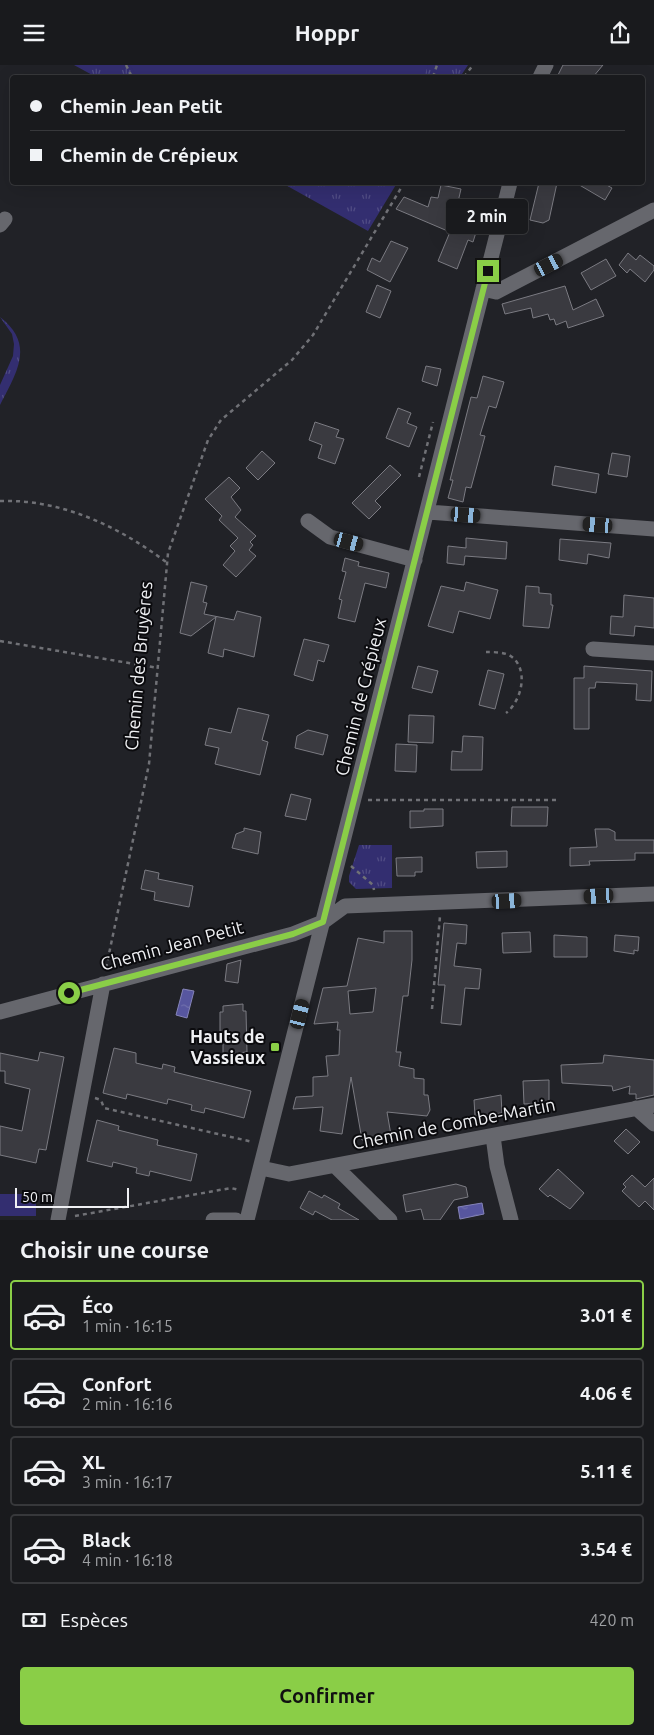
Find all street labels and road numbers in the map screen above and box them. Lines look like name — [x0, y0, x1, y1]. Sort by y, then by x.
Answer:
street label: Chemin des Bruyères — [121, 580, 155, 751]
street label: Chemin de Crépieux — [331, 616, 389, 778]
street label: Chemin Jean Petit — [98, 916, 245, 974]
street label: Chemin de Combe-Martin — [351, 1094, 557, 1153]

